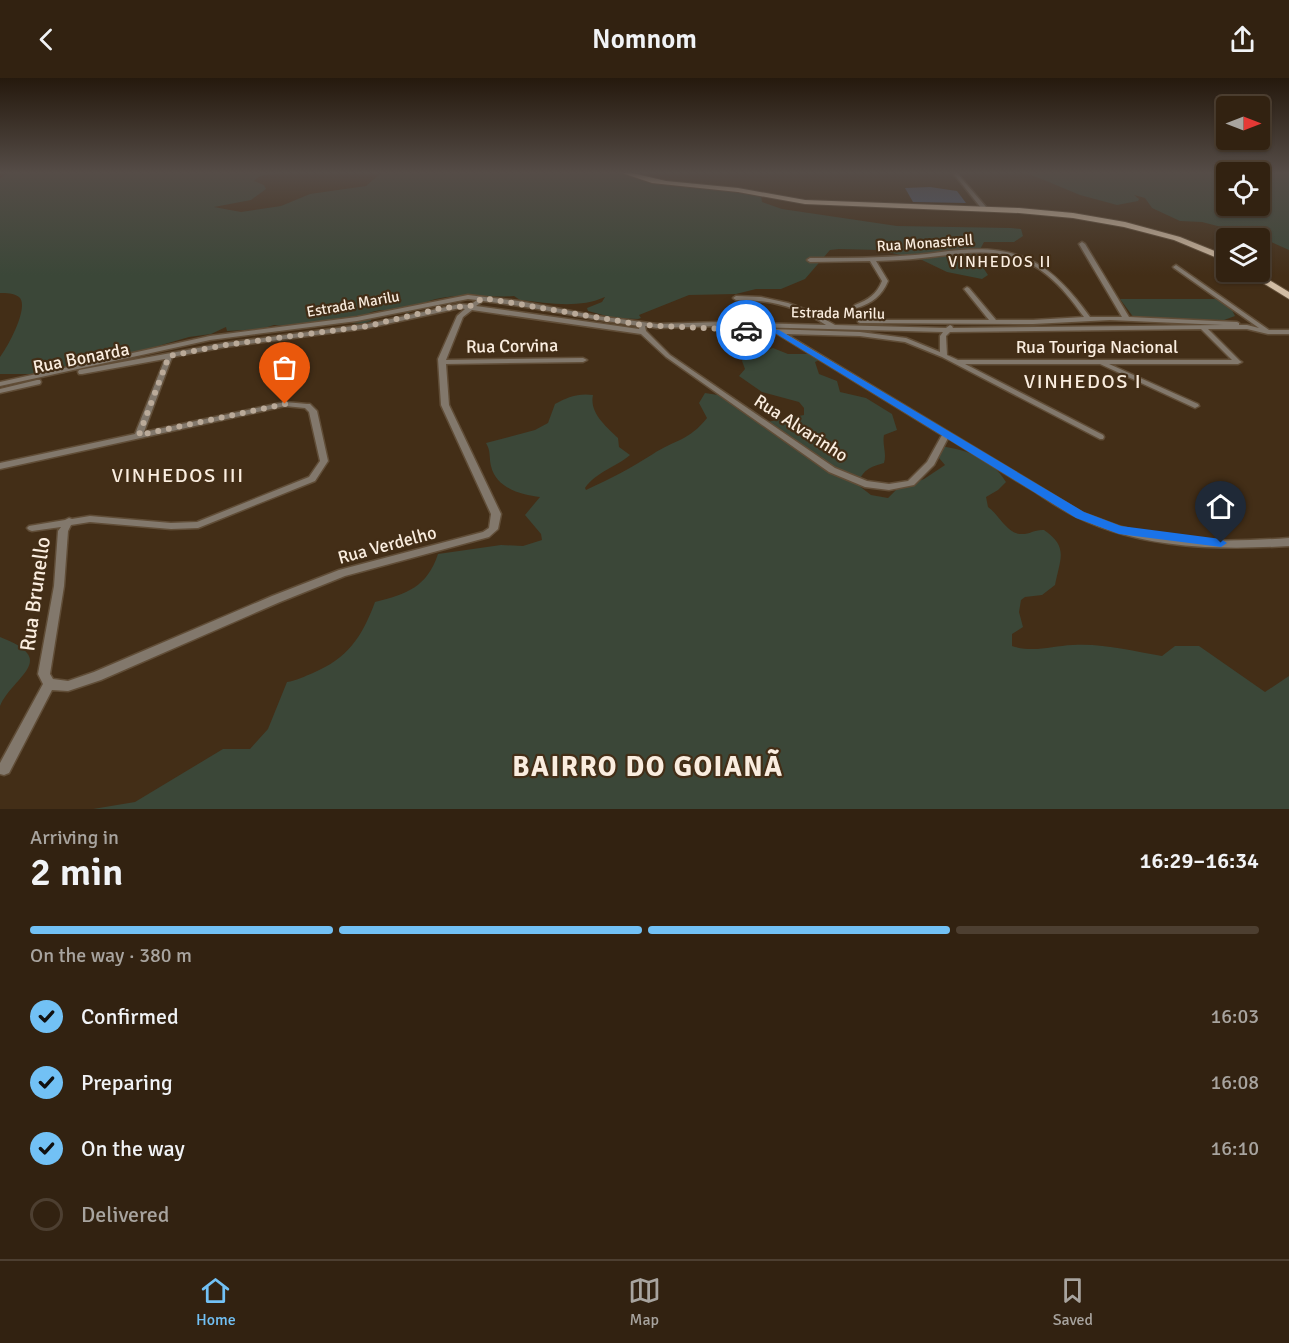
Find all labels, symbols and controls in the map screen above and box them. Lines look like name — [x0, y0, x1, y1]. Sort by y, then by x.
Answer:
icon: back — [30, 23, 63, 56]
text: Nomnom — [592, 23, 697, 56]
icon: share — [1226, 23, 1259, 56]
north arrow — [1216, 96, 1270, 150]
map controls — [1216, 96, 1270, 282]
button: locate — [1216, 162, 1270, 216]
button: layers — [1216, 228, 1270, 282]
street label: Rua Monastrell — [876, 231, 974, 255]
district label: VINHEDOS II — [948, 252, 1052, 272]
street label: Estrada Marilu — [305, 287, 401, 321]
courier — [716, 300, 776, 360]
street label: Estrada Marilu — [791, 303, 885, 323]
icon: car — [730, 314, 763, 347]
street label: Rua Corvina — [466, 334, 558, 358]
street label: Rua Touriga Nacional — [1016, 336, 1178, 358]
street label: Rua Bonarda — [31, 338, 131, 378]
pin — [259, 342, 310, 404]
icon: bag — [268, 351, 301, 384]
district label: VINHEDOS I — [1024, 369, 1142, 394]
street label: Rua Alvarinho — [750, 390, 852, 466]
district label: VINHEDOS III — [112, 463, 245, 488]
pin — [1195, 481, 1246, 543]
icon: home — [1204, 490, 1237, 523]
street label: Rua Verdelho — [335, 521, 439, 569]
street label: Rua Brunello — [14, 535, 56, 653]
district label: BAIRRO DO GOIANÃ — [512, 749, 784, 784]
text: Arriving in — [30, 825, 119, 850]
text: 16:29–16:34 — [1140, 847, 1259, 874]
text: 2 min — [30, 848, 123, 896]
text: On the way · 380 m — [30, 943, 192, 968]
icon: check — [30, 1000, 63, 1033]
text: Confirmed — [81, 1003, 179, 1030]
text: 16:03 — [1210, 1004, 1259, 1029]
icon: check — [30, 1066, 63, 1099]
text: Preparing — [81, 1069, 173, 1096]
text: 16:08 — [1210, 1070, 1259, 1095]
icon: check — [30, 1132, 63, 1165]
text: On the way — [81, 1135, 185, 1162]
text: 16:10 — [1210, 1136, 1259, 1161]
text: Delivered — [81, 1201, 169, 1228]
tab: Home — [196, 1274, 236, 1330]
tab: Map — [628, 1274, 661, 1330]
tab: Saved — [1053, 1274, 1093, 1330]

